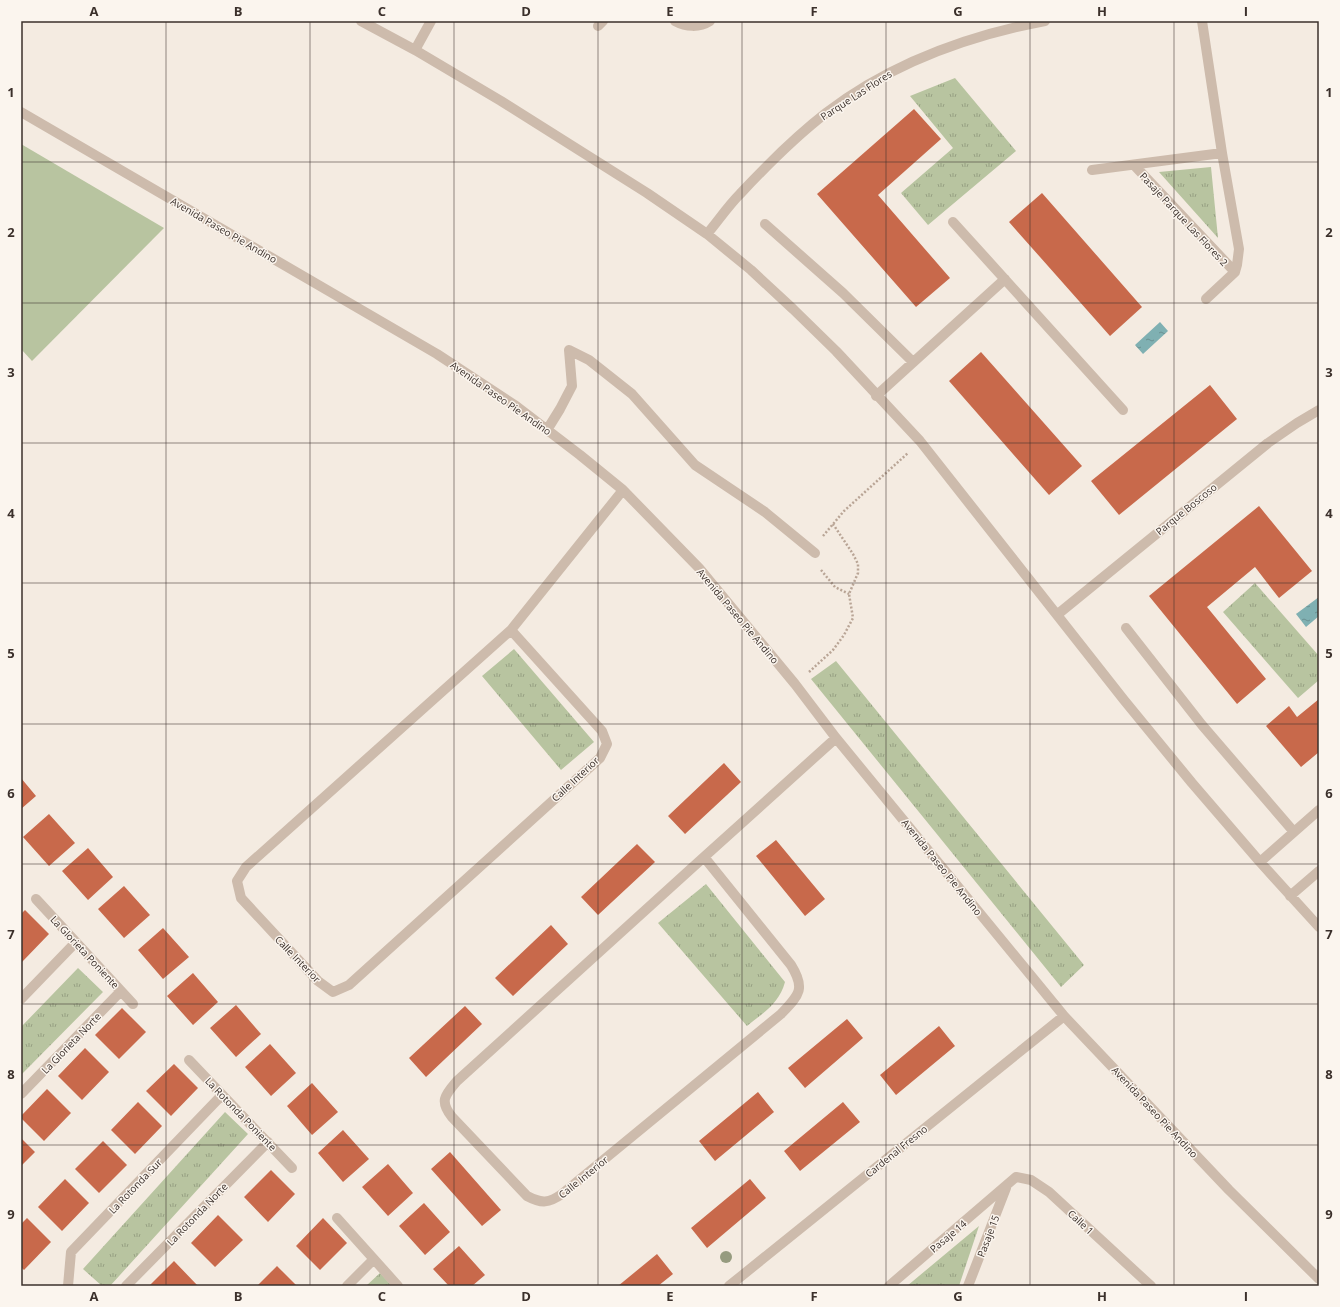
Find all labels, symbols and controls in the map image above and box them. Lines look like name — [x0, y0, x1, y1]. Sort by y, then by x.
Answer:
text: A — [90, 2, 99, 20]
text: B — [234, 2, 243, 20]
text: C — [378, 2, 386, 20]
text: D — [521, 2, 531, 20]
text: E — [666, 2, 674, 20]
text: F — [810, 2, 818, 20]
text: G — [953, 2, 963, 20]
text: H — [1097, 2, 1107, 20]
text: I — [1244, 2, 1248, 20]
street label: Parque Las Flores — [818, 67, 895, 123]
text: 1 — [7, 83, 15, 101]
text: 1 — [1325, 83, 1333, 101]
street label: Pasaje Parque Las Flores 2 — [1137, 169, 1231, 269]
street label: Avenida Paseo Pie Andino — [168, 194, 280, 266]
text: 2 — [7, 223, 15, 241]
text: 2 — [1325, 223, 1333, 241]
street label: Avenida Paseo Pie Andino — [448, 358, 554, 438]
text: 3 — [7, 363, 15, 381]
text: 3 — [1325, 363, 1333, 381]
street label: Parque Boscoso — [1152, 480, 1220, 538]
text: 4 — [7, 504, 15, 522]
text: 4 — [1325, 504, 1333, 522]
street label: Avenida Paseo Pie Andino — [694, 565, 782, 667]
text: 5 — [7, 644, 15, 662]
text: 5 — [1325, 644, 1333, 662]
street label: Calle Interior — [548, 753, 602, 805]
text: 6 — [7, 784, 15, 802]
text: 6 — [1325, 784, 1333, 802]
street label: Avenida Paseo Pie Andino — [899, 816, 985, 918]
street label: La Glorieta Poniente — [48, 913, 123, 992]
text: 7 — [7, 925, 15, 943]
text: 7 — [1325, 925, 1333, 943]
street label: Calle Interior — [272, 933, 324, 985]
street label: La Glorieta Norte — [38, 1009, 104, 1077]
street label: Avenida Paseo Pie Andino — [1109, 1063, 1201, 1161]
text: 8 — [7, 1065, 15, 1083]
text: 8 — [1325, 1065, 1333, 1083]
street label: La Rotonda Poniente — [202, 1074, 280, 1154]
street label: Cardenal Fresno — [862, 1122, 930, 1180]
street label: Calle Interior — [555, 1153, 611, 1201]
street label: La Rotonda Sur — [105, 1156, 165, 1216]
street label: La Rotonda Norte — [163, 1179, 231, 1248]
text: 9 — [7, 1205, 15, 1223]
text: 9 — [1325, 1205, 1333, 1223]
street label: Calle 1 — [1065, 1206, 1097, 1238]
street label: Pasaje 15 — [974, 1213, 1003, 1259]
street label: Pasaje 14 — [927, 1216, 970, 1256]
text: A — [90, 1287, 99, 1305]
text: B — [234, 1287, 243, 1305]
text: C — [378, 1287, 386, 1305]
text: D — [521, 1287, 531, 1305]
text: E — [666, 1287, 674, 1305]
text: F — [810, 1287, 818, 1305]
text: G — [953, 1287, 963, 1305]
text: H — [1097, 1287, 1107, 1305]
text: I — [1244, 1287, 1248, 1305]

